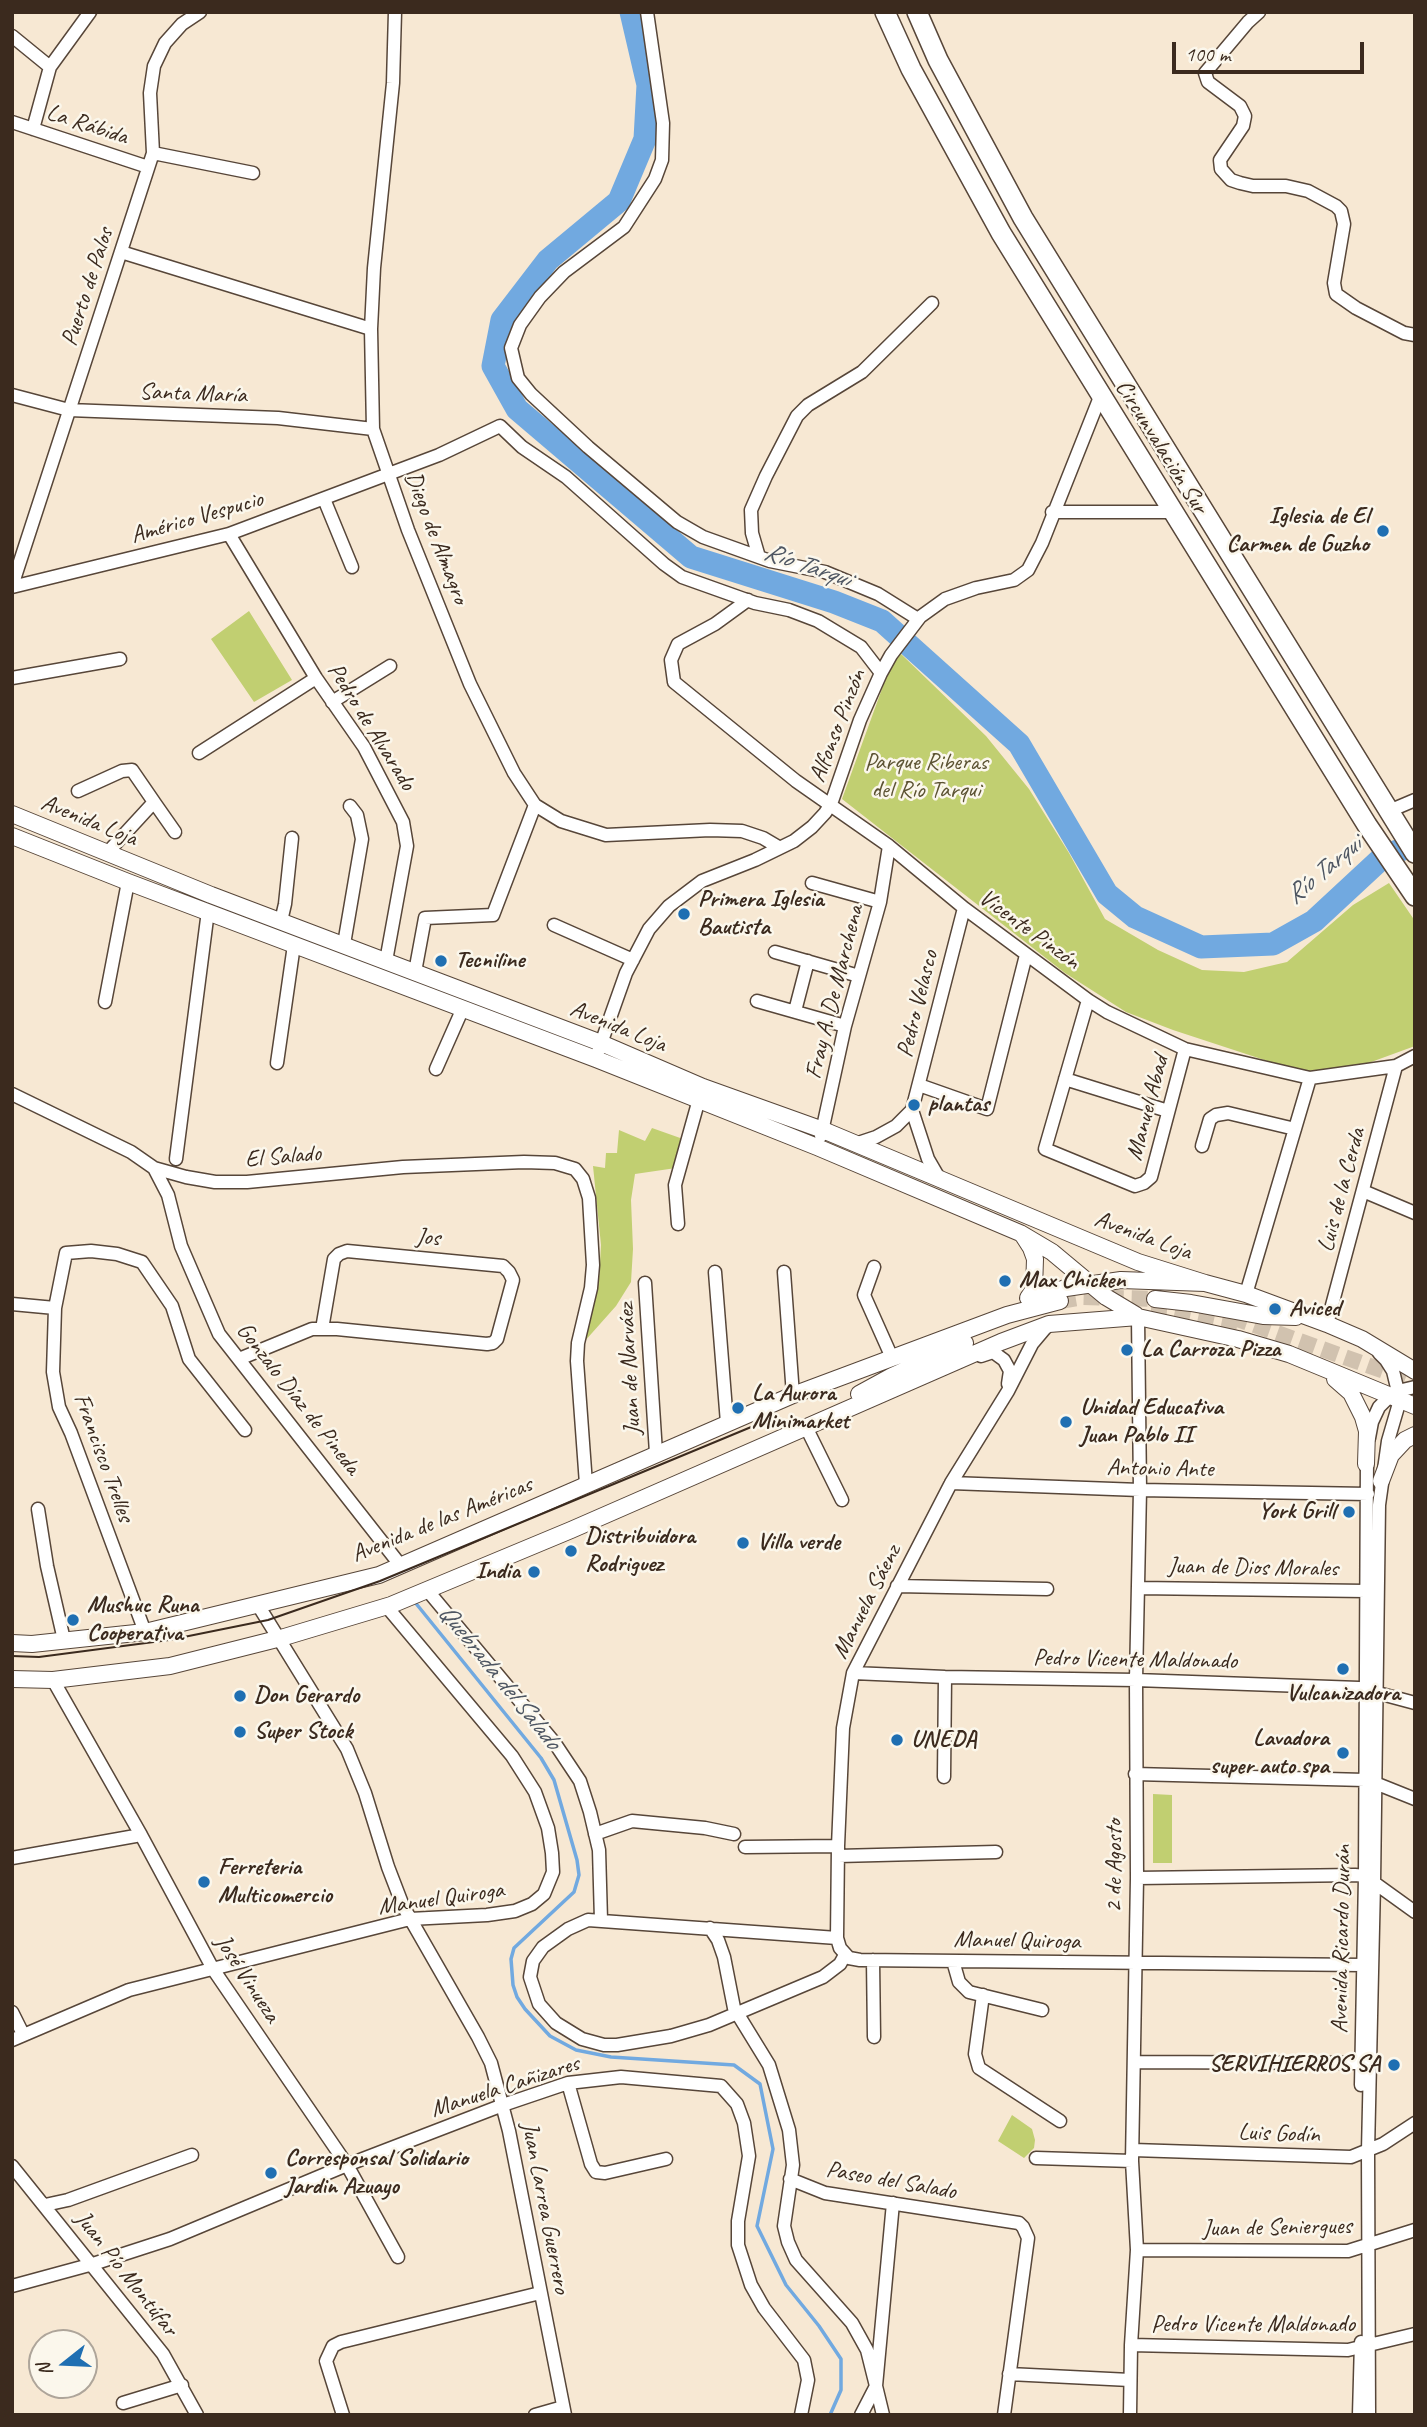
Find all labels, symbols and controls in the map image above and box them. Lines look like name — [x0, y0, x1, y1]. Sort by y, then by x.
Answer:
scale bar — [1175, 28, 1368, 72]
text: 100 m — [1185, 41, 1230, 67]
street label: La Rábida — [43, 98, 131, 152]
street label: Puerto de Palos — [55, 224, 121, 350]
street label: Circunvalación Sur — [1108, 375, 1214, 519]
street label: Santa María — [139, 378, 247, 410]
street label: Diego de Almagro — [398, 468, 474, 608]
street label: Américo Vespucio — [128, 485, 266, 551]
place label: Iglesia de El Carmen de Guzho — [1226, 503, 1369, 559]
marker: Iglesia de El Carmen de Guzho — [1375, 523, 1391, 539]
water label: Río Tarqui — [760, 537, 854, 595]
street label: Pedro de Alvarado — [320, 658, 422, 796]
street label: Alfonso Pinzón — [803, 666, 873, 786]
park label: Parque Riberas del Río Tarqui — [864, 749, 988, 805]
street label: Avenida Loja — [37, 789, 141, 853]
water label: Río Tarqui — [1280, 830, 1368, 912]
street label: Vicente Pinzón — [973, 884, 1085, 976]
place label: Primera Iglesia Bautista — [698, 886, 824, 942]
street label: Fray A. De Marchena — [799, 902, 871, 1082]
marker: Primera Iglesia Bautista — [676, 906, 692, 922]
place label: Tecniline — [455, 947, 524, 975]
street label: Pedro Velasco — [891, 948, 945, 1060]
marker: Tecniline — [433, 953, 449, 969]
street label: Avenida Loja — [566, 995, 670, 1059]
street label: Manuel Abad — [1120, 1052, 1176, 1164]
place label: plantas — [928, 1091, 989, 1119]
marker: plantas — [906, 1097, 922, 1113]
street label: Luis de la Cerda — [1312, 1125, 1372, 1255]
street label: El Salado — [244, 1139, 322, 1175]
street label: Avenida Loja — [1091, 1205, 1195, 1267]
street label: Jos — [415, 1223, 441, 1253]
place label: Max Chicken — [1019, 1267, 1125, 1295]
marker: Max Chicken — [997, 1273, 1013, 1289]
place label: Aviced — [1289, 1295, 1340, 1323]
marker: Aviced — [1267, 1301, 1283, 1317]
street label: Juan de Narváez — [612, 1302, 648, 1436]
street label: Gonzalo Díaz de Pineda — [230, 1317, 366, 1481]
place label: La Carroza Pizza — [1141, 1336, 1280, 1364]
marker: La Carroza Pizza — [1119, 1342, 1135, 1358]
place label: La Aurora Minimarket — [752, 1380, 849, 1436]
street label: Francisco Trelles — [66, 1390, 140, 1526]
place label: Unidad Educativa Juan Pablo II — [1080, 1394, 1223, 1450]
marker: La Aurora Minimarket — [730, 1400, 746, 1416]
marker: Unidad Educativa Juan Pablo II — [1058, 1414, 1074, 1430]
street label: Antonio Ante — [1106, 1454, 1214, 1484]
street label: Avenida de las Américas — [347, 1471, 537, 1569]
place label: York Grill — [1258, 1498, 1335, 1526]
marker: York Grill — [1341, 1504, 1357, 1520]
place label: Distribuidora Rodriguez — [585, 1523, 695, 1579]
place label: Villa verde — [757, 1529, 840, 1557]
marker: Villa verde — [735, 1535, 751, 1551]
street label: Manuela Sáenz — [826, 1540, 908, 1664]
marker: Distribuidora Rodriguez — [563, 1543, 579, 1559]
street label: Juan de Dios Morales — [1168, 1552, 1338, 1584]
place label: India — [475, 1558, 520, 1586]
marker: India — [526, 1564, 542, 1580]
place label: Mushuc Runa Cooperativa — [87, 1592, 199, 1648]
water label: Quebrada del Salado — [431, 1598, 567, 1756]
marker: Mushuc Runa Cooperativa — [65, 1612, 81, 1628]
street label: Pedro Vicente Maldonado — [1033, 1644, 1237, 1676]
marker: Vulcanizadora — [1335, 1661, 1351, 1677]
place label: Vulcanizadora — [1286, 1680, 1400, 1708]
place label: Don Gerardo — [254, 1682, 359, 1710]
marker: Don Gerardo — [232, 1688, 248, 1704]
place label: Super Stock — [254, 1718, 352, 1746]
marker: Super Stock — [232, 1724, 248, 1740]
place label: Lavadora super auto spa — [1210, 1725, 1329, 1781]
place label: UNEDA — [911, 1726, 976, 1754]
marker: UNEDA — [889, 1732, 905, 1748]
marker: Lavadora super auto spa — [1335, 1745, 1351, 1761]
street label: 2 de Agosto — [1101, 1819, 1129, 1913]
street label: Avenida Ricardo Durán — [1326, 1844, 1358, 2034]
place label: Ferreteria Multicomercio — [218, 1854, 332, 1910]
marker: Ferreteria Multicomercio — [196, 1874, 212, 1890]
street label: Manuel Quiroga — [376, 1876, 506, 1922]
street label: Manuel Quiroga — [953, 1925, 1081, 1957]
street label: José Vinueza — [208, 1930, 286, 2028]
street label: Manuela Cañizares — [427, 2049, 583, 2125]
place label: SERVIHIERROS SA — [1209, 2051, 1380, 2079]
marker: SERVIHIERROS SA — [1386, 2057, 1402, 2073]
street label: Luis Godín — [1238, 2118, 1320, 2150]
street label: Juan Larrea Guerrero — [514, 2120, 576, 2296]
place label: Corresponsal Solidario Jardin Azuayo — [285, 2145, 468, 2201]
street label: Paseo del Salado — [824, 2155, 958, 2207]
marker: Corresponsal Solidario Jardin Azuayo — [263, 2165, 279, 2181]
street label: Juan Pío Montúfar — [68, 2206, 184, 2342]
street label: Juan de Seniergues — [1202, 2212, 1352, 2244]
street label: Pedro Vicente Maldonado — [1151, 2311, 1355, 2339]
north arrow — [28, 2329, 98, 2399]
text: N — [32, 2361, 58, 2379]

